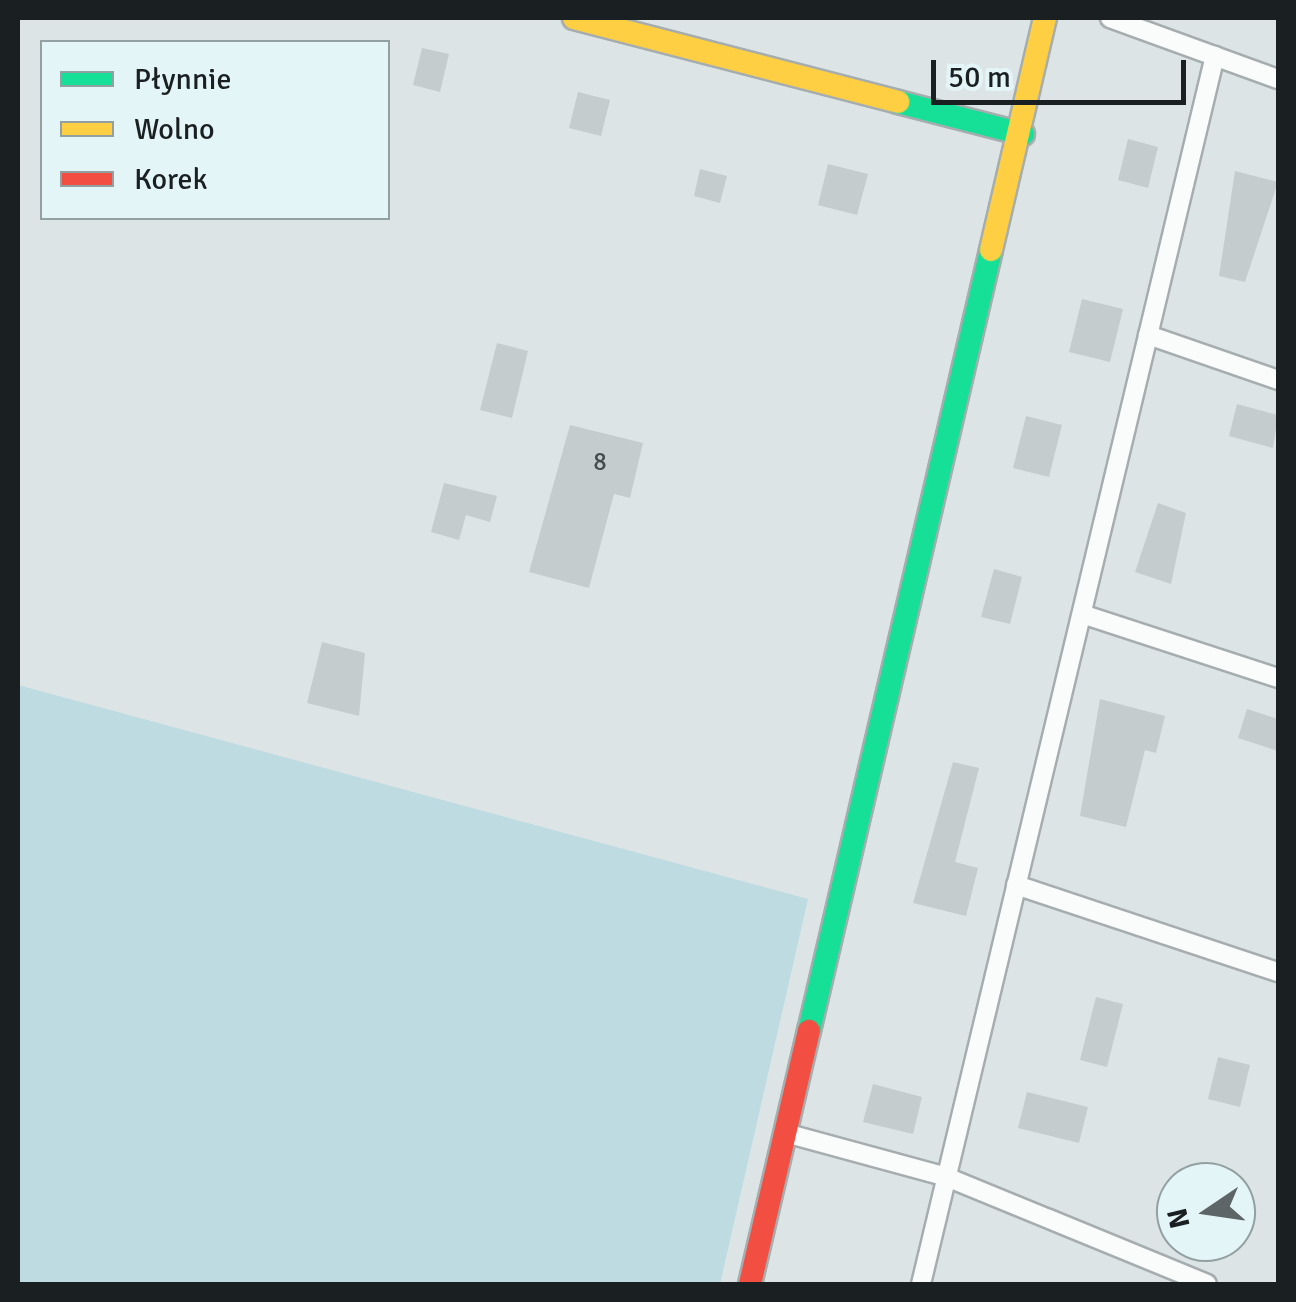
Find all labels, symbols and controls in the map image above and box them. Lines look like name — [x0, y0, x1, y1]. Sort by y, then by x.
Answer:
legend — [40, 40, 390, 220]
scale bar — [936, 40, 1191, 102]
text: 50 m — [948, 59, 1011, 96]
text: Płynnie — [134, 61, 231, 98]
text: Wolno — [134, 111, 215, 148]
text: Korek — [134, 161, 208, 198]
house number: 8 — [593, 447, 607, 477]
north arrow — [1156, 1162, 1256, 1262]
text: N — [1160, 1205, 1197, 1232]

